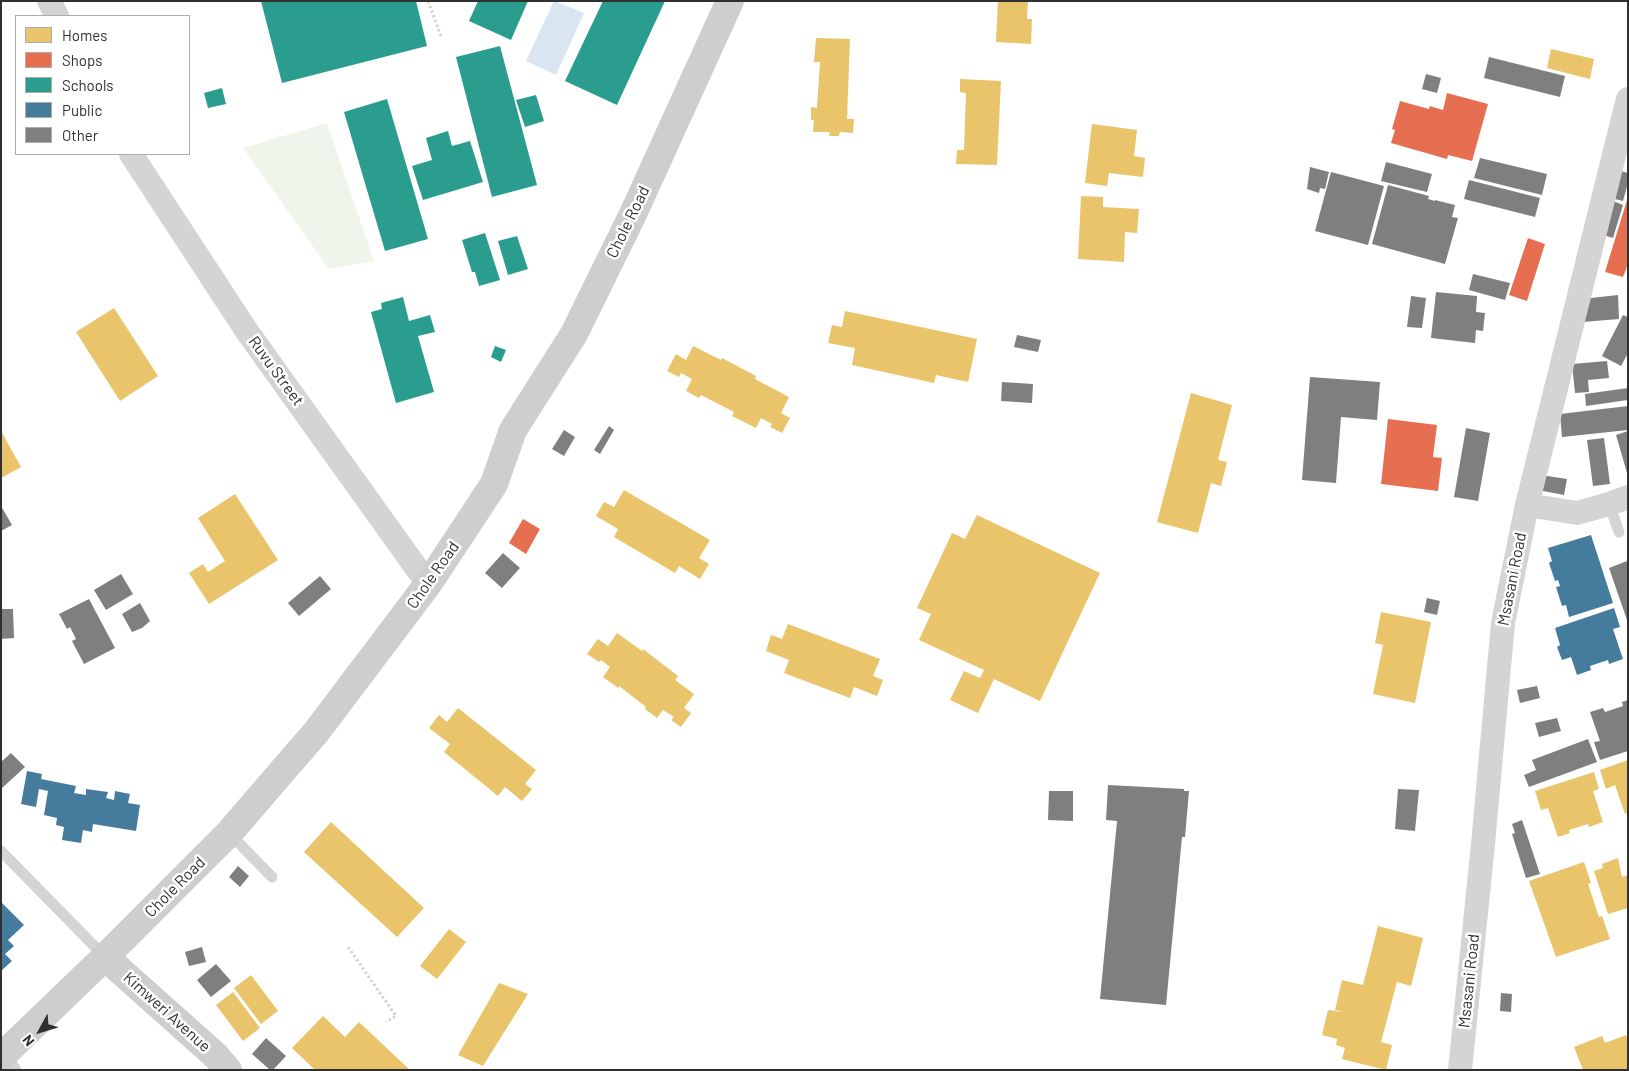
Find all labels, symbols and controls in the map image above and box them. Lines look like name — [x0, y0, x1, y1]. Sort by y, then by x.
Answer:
legend — [15, 15, 190, 155]
text: Homes — [62, 26, 107, 44]
text: Shops — [62, 51, 102, 69]
text: Schools — [62, 76, 114, 94]
text: Public — [62, 101, 102, 119]
text: Other — [62, 126, 98, 144]
street label: Chole Road — [602, 183, 654, 261]
street label: Ruvu Street — [244, 332, 308, 410]
street label: Msasani Road — [1494, 531, 1530, 627]
street label: Chole Road — [403, 538, 463, 612]
street label: Chole Road — [141, 853, 209, 921]
street label: Msasani Road — [1455, 933, 1483, 1029]
street label: Kimweri Avenue — [119, 968, 215, 1056]
north arrow — [15, 1006, 65, 1056]
text: N — [18, 1032, 37, 1050]

